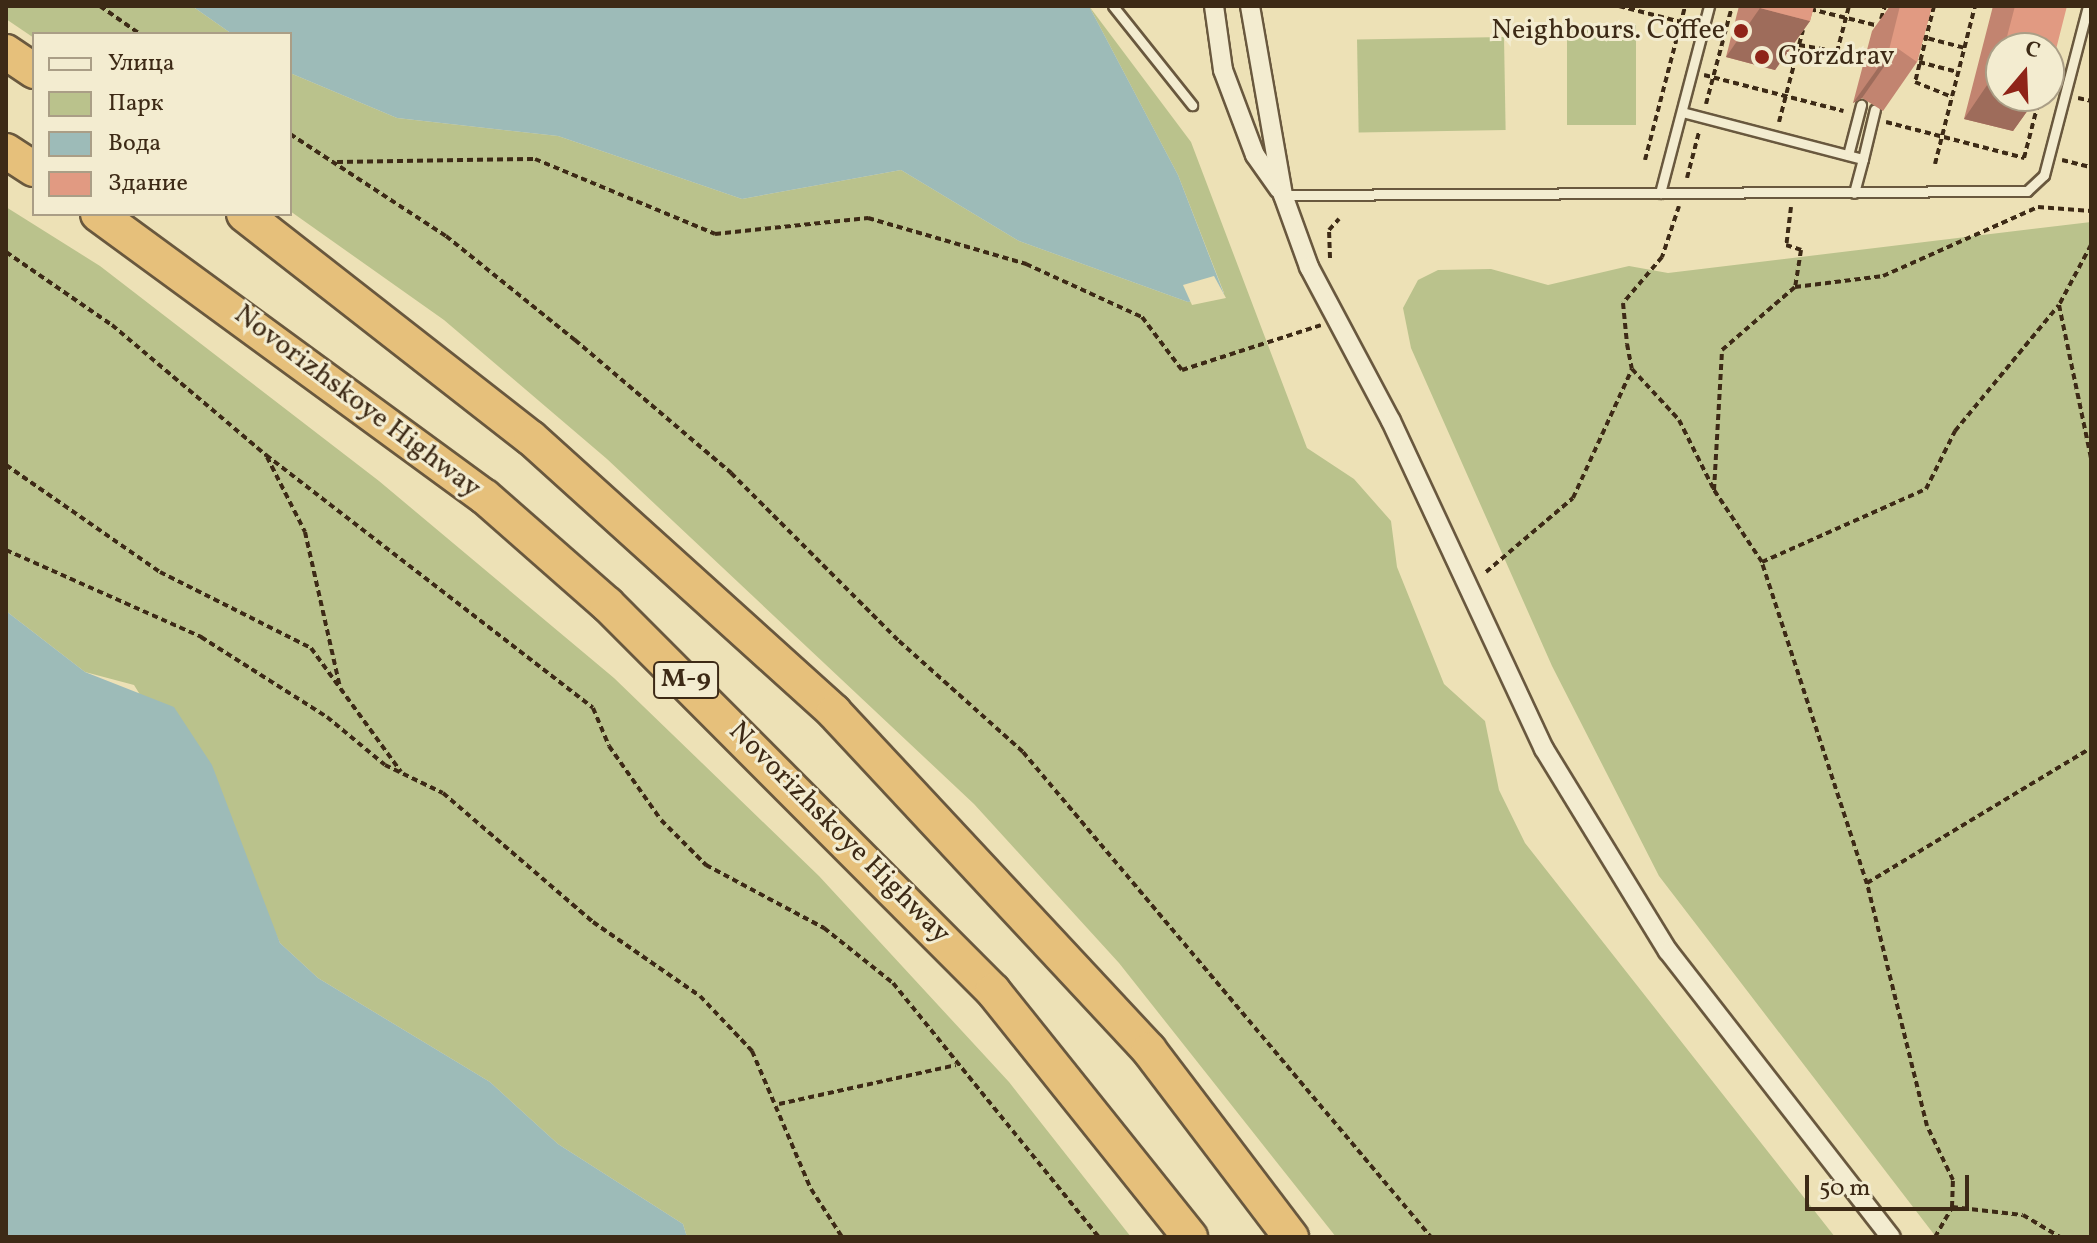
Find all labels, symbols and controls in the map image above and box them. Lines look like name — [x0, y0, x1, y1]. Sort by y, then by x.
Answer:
place label: Neighbours. Coffee — [1491, 14, 1725, 48]
marker: Neighbours. Coffee — [1732, 22, 1750, 40]
legend — [32, 32, 292, 216]
north arrow — [1985, 32, 2065, 112]
text: С — [2021, 34, 2044, 68]
place label: Gorzdrav — [1778, 40, 1895, 74]
text: Улица — [108, 47, 175, 81]
marker: Gorzdrav — [1753, 48, 1771, 66]
text: Парк — [108, 87, 164, 121]
text: Вода — [108, 127, 161, 161]
text: Здание — [108, 167, 188, 201]
street label: Novorizhskoye Highway — [227, 298, 487, 506]
road number: М-9 — [652, 658, 720, 702]
street label: Novorizhskoye Highway — [721, 715, 957, 951]
scale bar — [1809, 1159, 1973, 1209]
text: 50 m — [1819, 1172, 1871, 1206]

